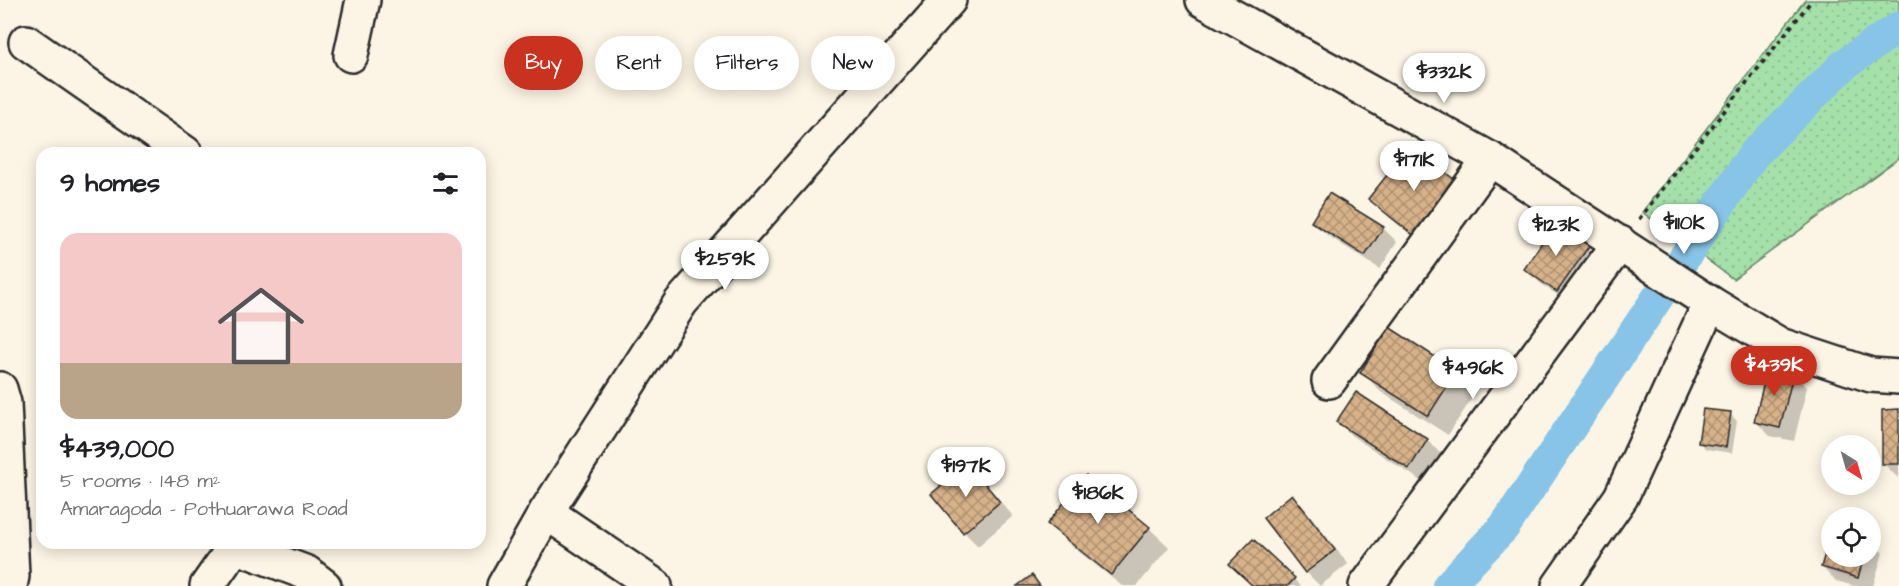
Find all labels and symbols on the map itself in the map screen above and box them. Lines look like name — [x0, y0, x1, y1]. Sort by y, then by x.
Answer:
pin: $332K — [1402, 53, 1486, 104]
pin: $171K — [1372, 141, 1456, 192]
pin: $110K — [1642, 204, 1726, 255]
pin: $123K — [1514, 206, 1598, 257]
pin: $259K — [683, 240, 767, 291]
pin: $439K — [1732, 346, 1816, 397]
pin: $496K — [1431, 349, 1515, 400]
north arrow — [1821, 435, 1881, 495]
pin: $197K — [924, 447, 1008, 498]
pin: $186K — [1056, 474, 1140, 525]

